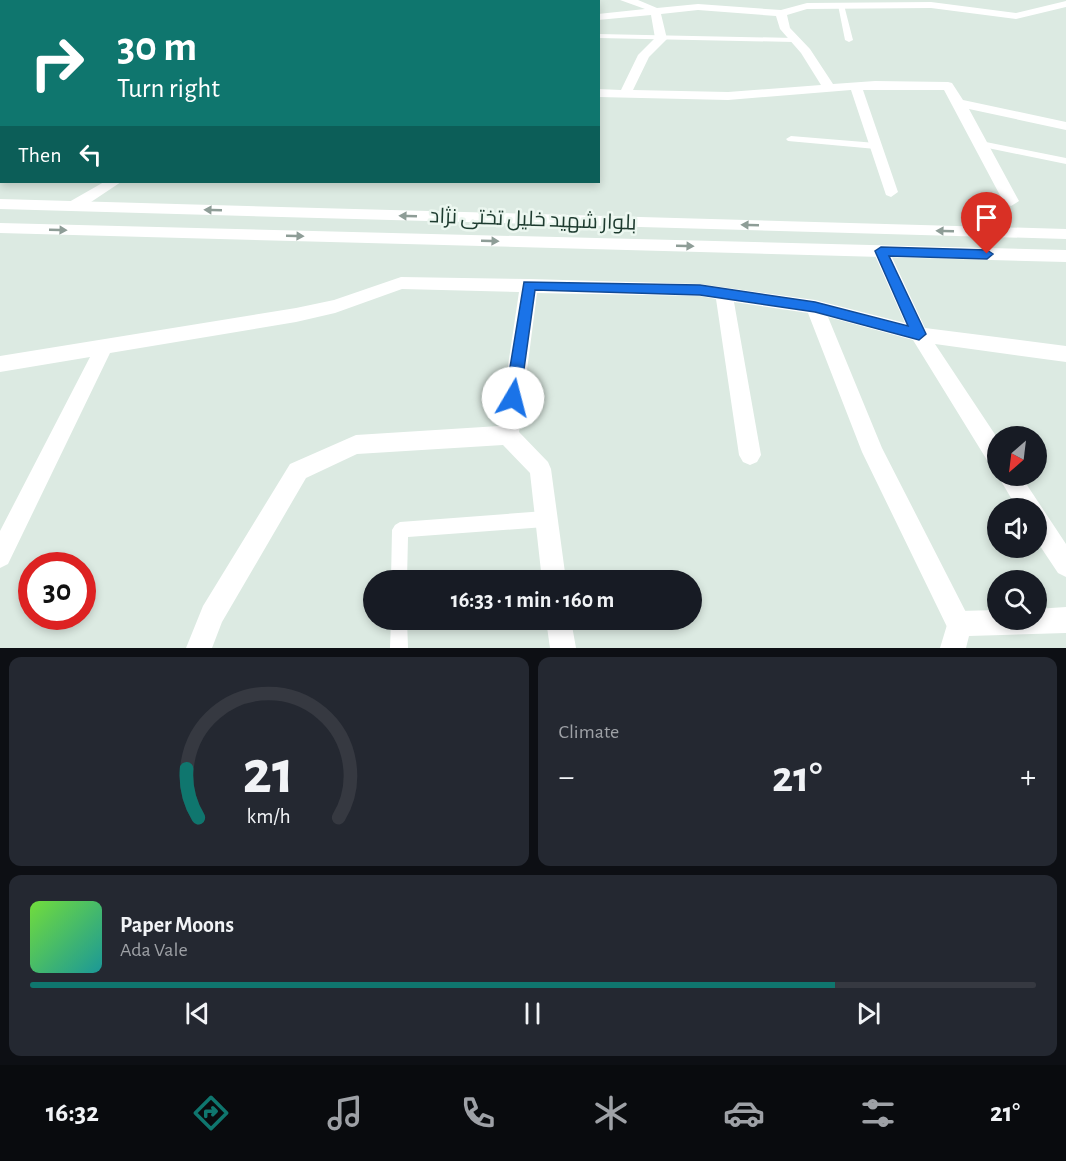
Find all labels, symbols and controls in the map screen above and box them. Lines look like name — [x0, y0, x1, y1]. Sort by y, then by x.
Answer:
icon: right — [18, 24, 96, 102]
text: 30 m — [117, 26, 197, 68]
text: Turn right — [117, 75, 220, 102]
icon: left — [74, 138, 107, 171]
text: Then — [18, 144, 62, 166]
pin — [961, 192, 1012, 254]
icon: arrive — [970, 201, 1003, 234]
one-way arrow — [203, 205, 222, 215]
street label: بلوار شهید خلیل تختی نژاد — [429, 205, 637, 236]
one-way arrow — [398, 211, 417, 220]
one-way arrow — [740, 220, 759, 230]
one-way arrow — [49, 225, 68, 234]
one-way arrow — [935, 226, 954, 235]
one-way arrow — [286, 231, 305, 241]
one-way arrow — [481, 236, 500, 246]
one-way arrow — [676, 241, 695, 251]
position arrow — [481, 366, 545, 430]
north arrow — [987, 426, 1047, 486]
map controls — [987, 426, 1047, 630]
button: sound — [987, 498, 1047, 558]
speed limit sign: 30 — [18, 552, 96, 630]
button: search — [987, 570, 1047, 630]
text: 16:33 · 1 min · 160 m — [451, 589, 614, 611]
text: Climate — [559, 722, 619, 742]
text: 21 — [243, 742, 295, 804]
text: 21° — [772, 755, 823, 800]
text: − — [559, 761, 574, 794]
text: + — [1020, 761, 1036, 794]
text: km/h — [247, 807, 291, 828]
text: Paper Moons — [120, 914, 234, 936]
text: Ada Vale — [120, 940, 188, 960]
icon: previous — [181, 997, 214, 1030]
icon: pause — [516, 997, 549, 1030]
icon: next — [852, 997, 885, 1030]
icon: directions — [190, 1092, 232, 1134]
icon: music — [324, 1092, 366, 1134]
icon: phone — [457, 1092, 499, 1134]
icon: climate — [590, 1092, 632, 1134]
icon: car — [723, 1092, 765, 1134]
icon: filters — [857, 1092, 899, 1134]
text: 16:32 — [46, 1099, 99, 1126]
text: 21° — [990, 1099, 1020, 1126]

